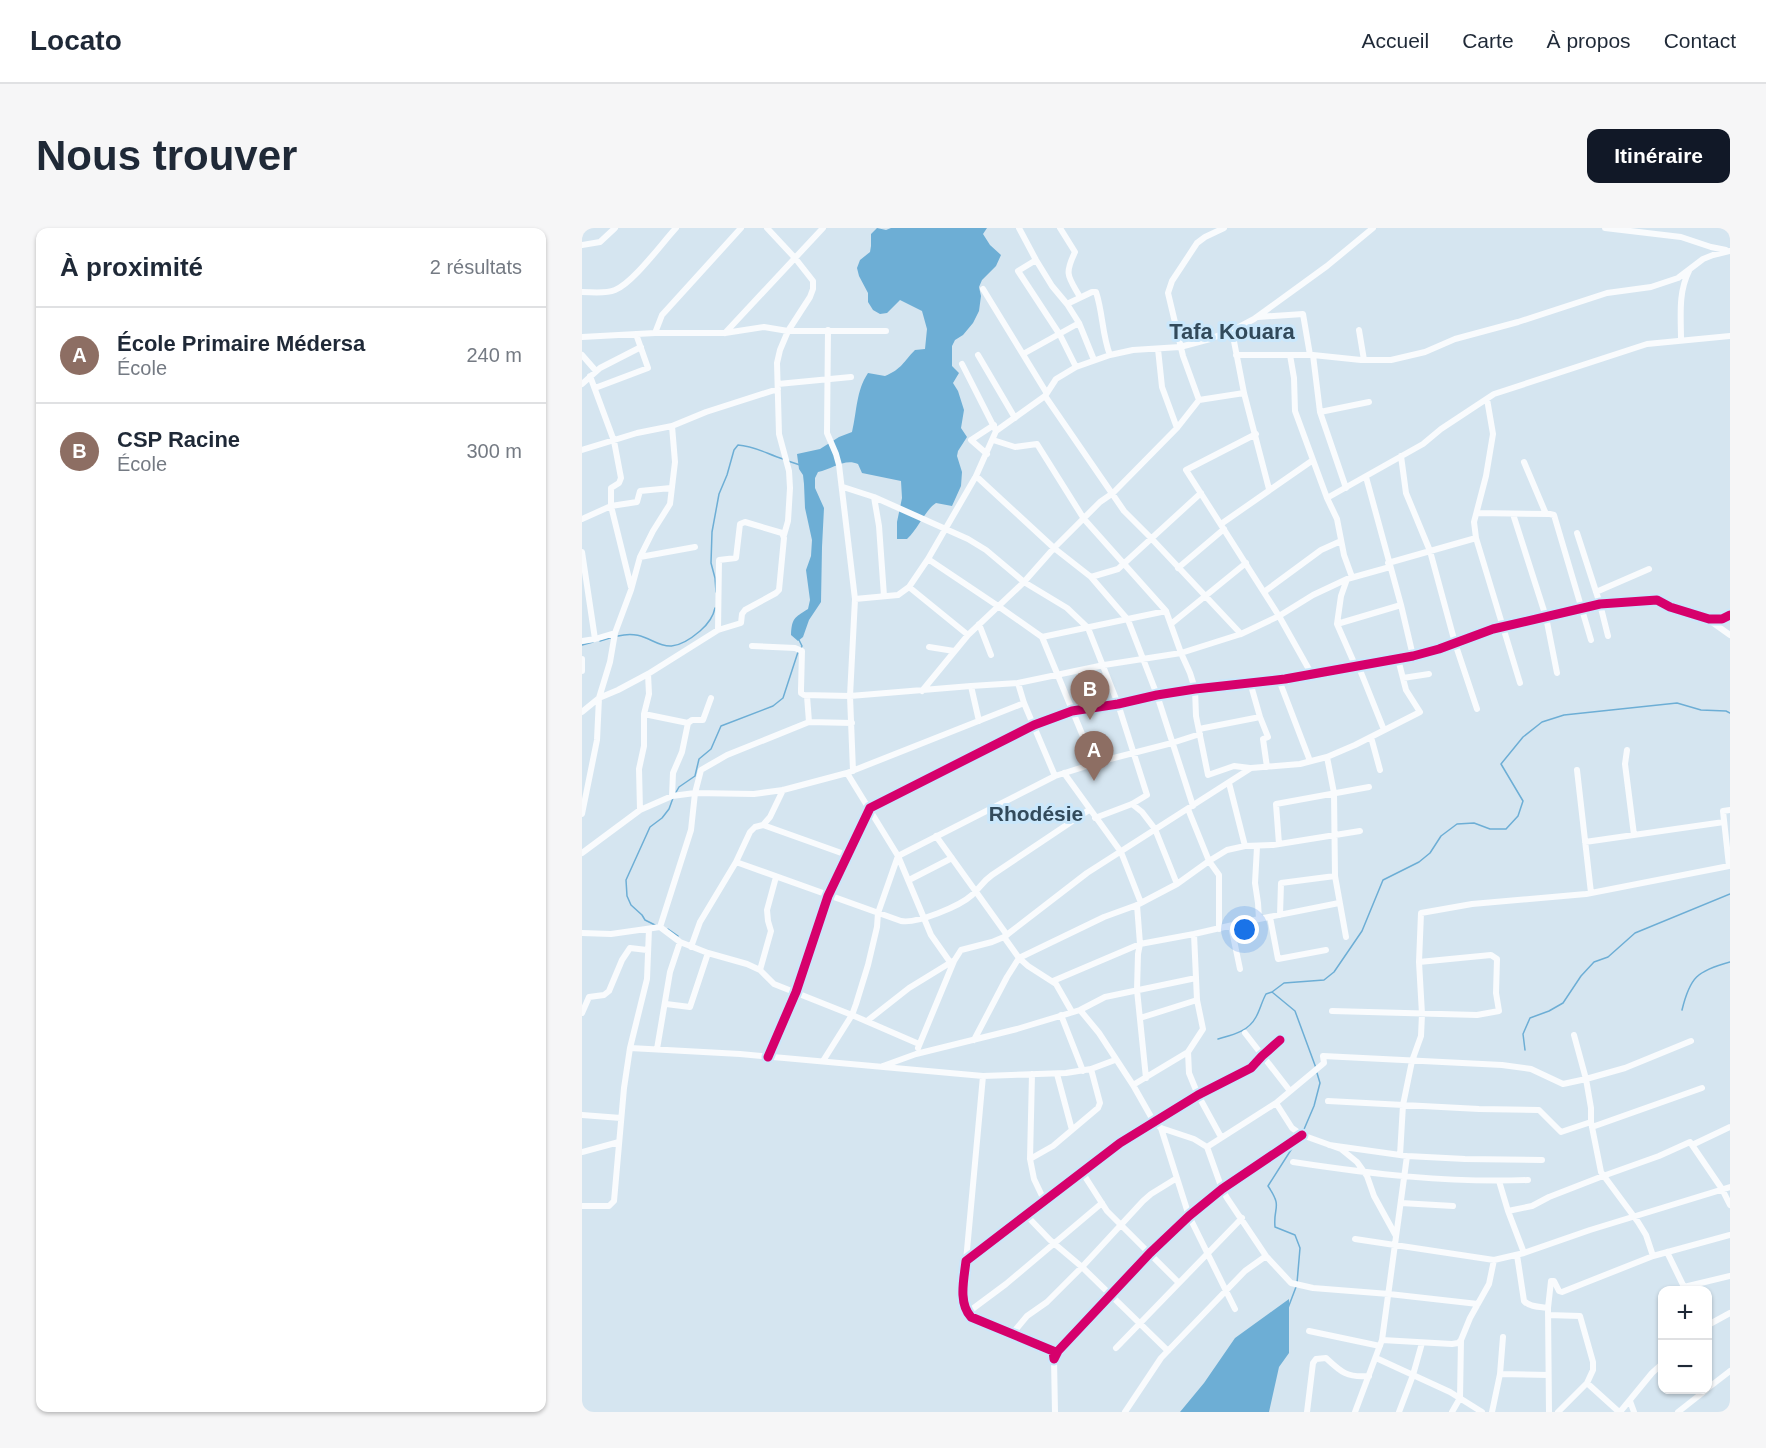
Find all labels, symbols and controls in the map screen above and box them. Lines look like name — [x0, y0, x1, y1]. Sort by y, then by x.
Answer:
text: Locato — [30, 25, 122, 56]
text: Accueil — [1362, 29, 1429, 52]
text: Carte — [1462, 29, 1514, 52]
text: À propos — [1547, 29, 1631, 52]
text: Contact — [1664, 29, 1736, 52]
button: Itinéraire — [1587, 129, 1730, 183]
text: Nous trouver — [36, 132, 297, 179]
text: À proximité — [60, 252, 203, 282]
text: 2 résultats — [430, 256, 522, 278]
district label: Tafa Kouara — [1169, 319, 1296, 344]
text: École Primaire Médersa — [117, 331, 365, 356]
text: A — [72, 344, 87, 366]
text: 240 m — [466, 344, 522, 366]
text: École — [117, 357, 167, 379]
text: CSP Racine — [117, 427, 240, 452]
text: B — [72, 440, 87, 462]
text: 300 m — [466, 440, 522, 462]
text: École — [117, 453, 167, 475]
pin: B — [1070, 670, 1110, 720]
pin: A — [1074, 732, 1114, 781]
district label: Rhodésie — [989, 802, 1083, 825]
your location — [1230, 915, 1259, 944]
map controls — [1658, 1286, 1712, 1394]
button: + — [1658, 1286, 1712, 1340]
button: − — [1658, 1340, 1712, 1394]

